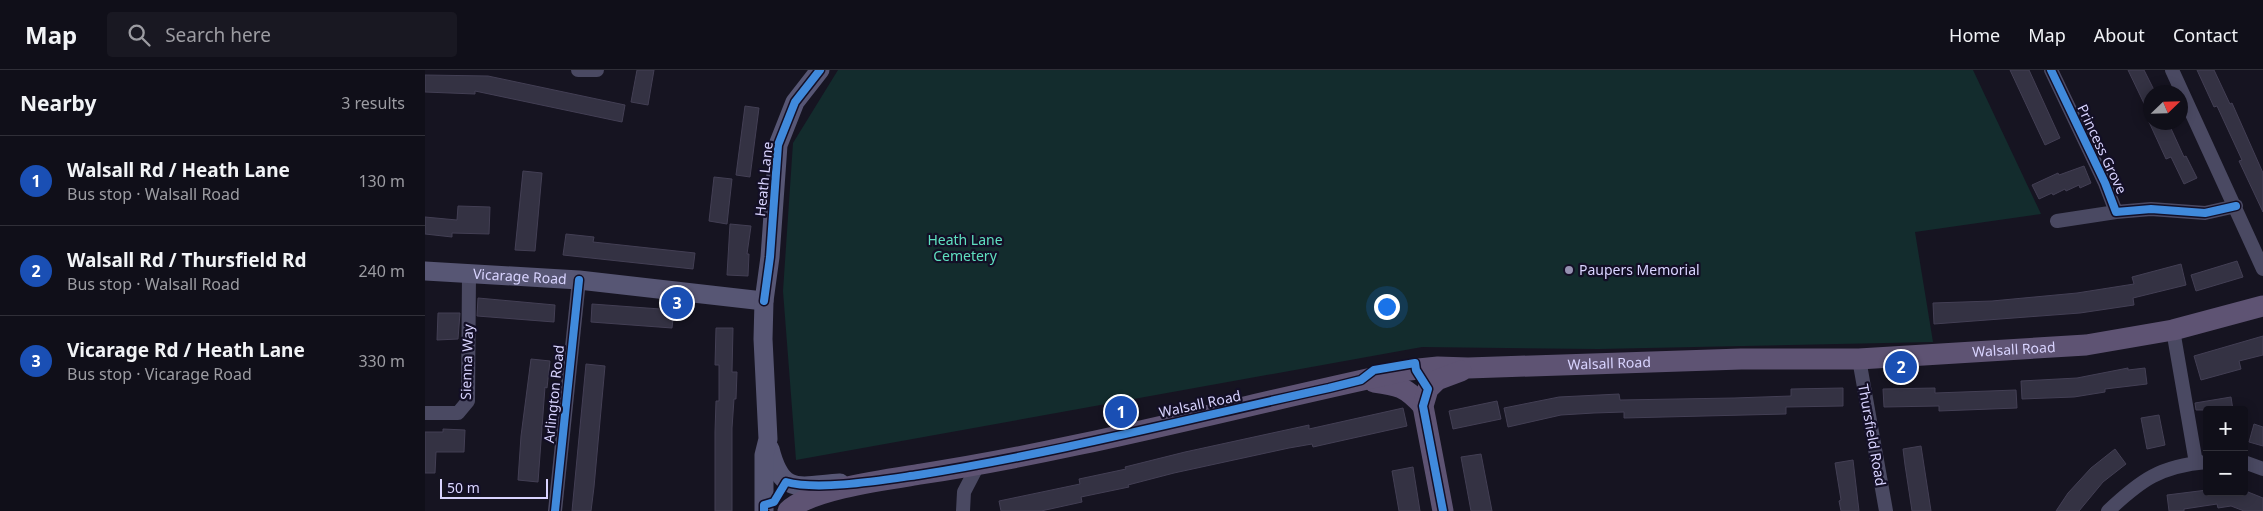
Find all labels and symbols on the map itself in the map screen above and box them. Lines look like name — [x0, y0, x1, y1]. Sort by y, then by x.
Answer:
north arrow — [2143, 85, 2188, 130]
street label: Princess Grove — [2073, 101, 2132, 197]
street label: Heath Lane — [750, 140, 777, 217]
park label: Heath Lane Cemetery — [927, 230, 1003, 265]
place label: Paupers Memorial — [1579, 260, 1700, 279]
street label: Vicarage Road — [472, 264, 567, 288]
marker: Paupers Memorial — [1563, 264, 1575, 276]
pin: 3 — [661, 284, 693, 322]
your location — [1374, 294, 1400, 320]
street label: Sienna Way — [456, 323, 477, 400]
street label: Walsall Road — [1972, 337, 2056, 361]
street label: Arlington Road — [539, 344, 568, 444]
pin: 2 — [1885, 348, 1917, 386]
street label: Walsall Road — [1567, 352, 1651, 374]
street label: Thursfield Road — [1854, 382, 1891, 487]
street label: Walsall Road — [1157, 386, 1243, 421]
pin: 1 — [1105, 393, 1137, 431]
scale bar — [440, 476, 547, 499]

